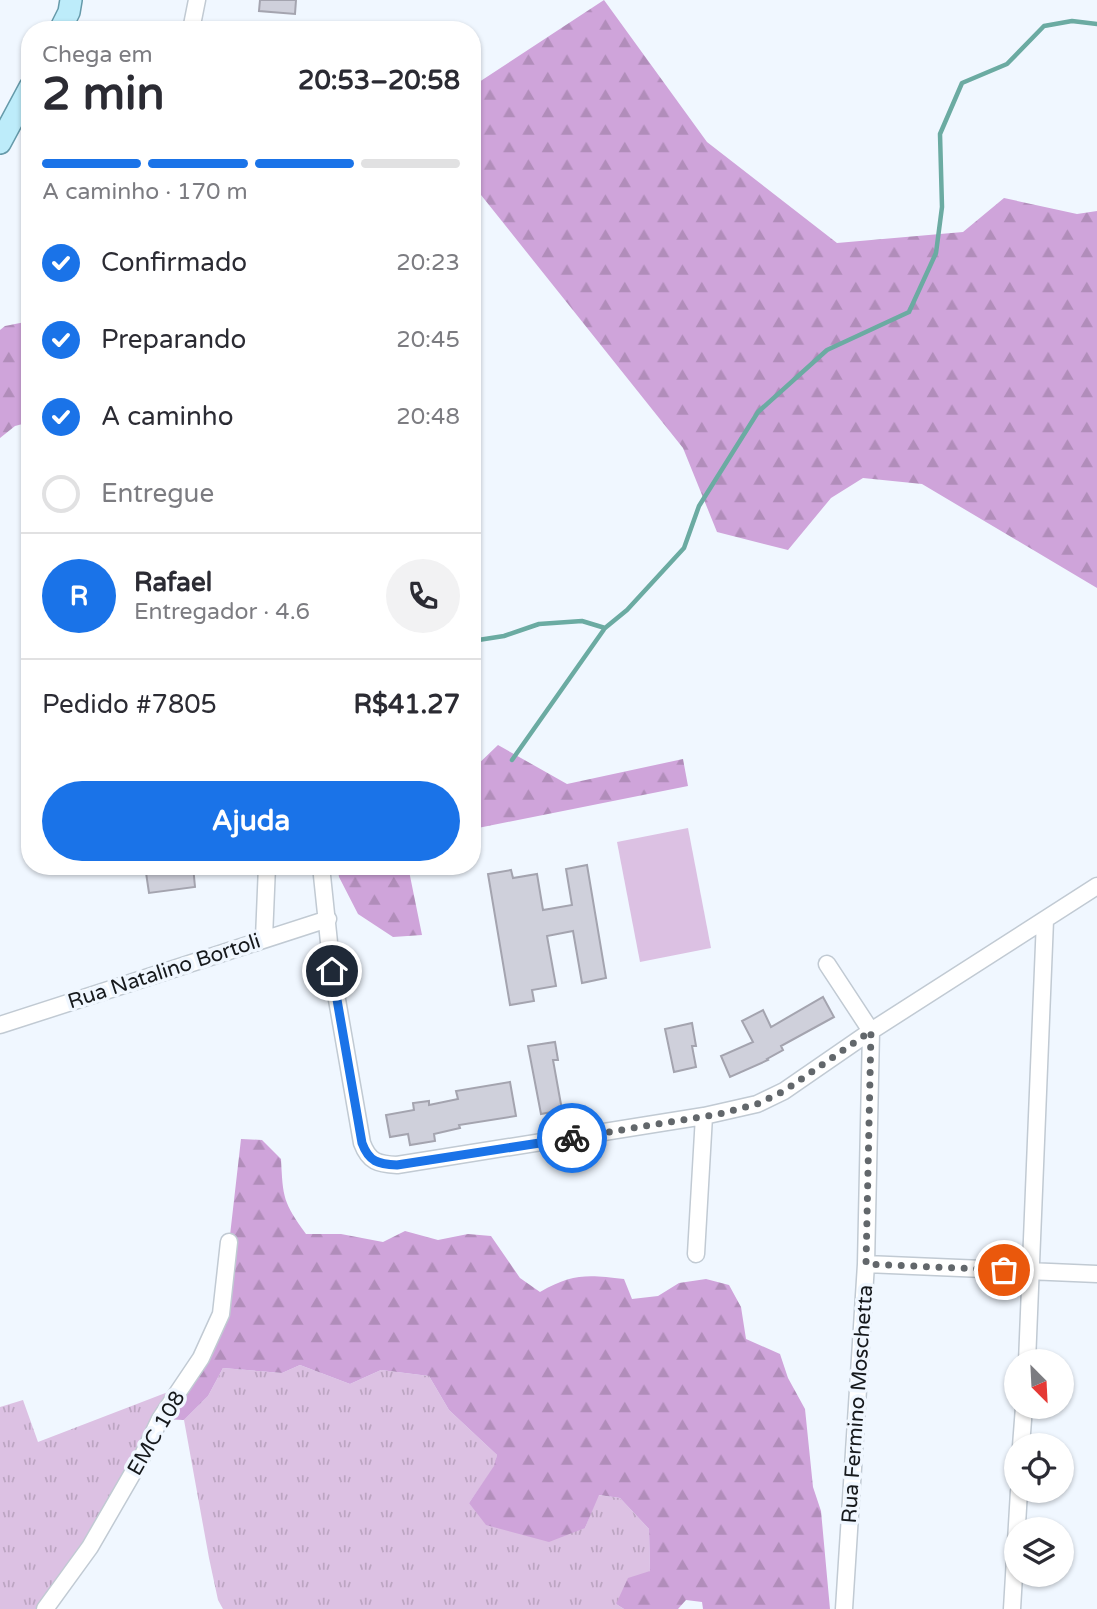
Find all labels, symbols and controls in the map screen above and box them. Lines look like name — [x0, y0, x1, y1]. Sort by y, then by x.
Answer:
text: Chega em — [42, 41, 153, 69]
text: 20:53–20:58 — [298, 65, 460, 96]
text: 2 min — [42, 67, 165, 122]
text: A caminho · 170 m — [42, 178, 248, 206]
icon: check — [42, 244, 80, 282]
text: Confirmado — [101, 247, 247, 278]
text: 20:23 — [396, 249, 460, 277]
icon: check — [42, 321, 80, 359]
text: Preparando — [101, 324, 246, 355]
text: 20:45 — [396, 326, 460, 354]
icon: check — [42, 398, 80, 436]
text: A caminho — [101, 401, 233, 432]
text: 20:48 — [396, 403, 460, 431]
text: Entregue — [101, 478, 214, 509]
button: phone — [386, 559, 460, 633]
text: Rafael — [134, 567, 212, 598]
text: R — [70, 581, 88, 612]
text: Entregador · 4.6 — [134, 598, 310, 626]
text: Pedido #7805 — [42, 689, 217, 720]
text: R$41.27 — [353, 689, 460, 720]
button: Ajuda — [42, 781, 460, 861]
street label: Rua Natalino Bortoli — [65, 929, 264, 1014]
pin — [302, 941, 362, 1001]
icon: home — [313, 952, 351, 990]
courier — [537, 1103, 607, 1173]
icon: bike — [553, 1119, 591, 1157]
pin — [974, 1240, 1034, 1300]
icon: bag — [985, 1251, 1023, 1289]
street label: Rua Fermino Moschetta — [837, 1284, 878, 1524]
north arrow — [1004, 1349, 1074, 1419]
map controls — [1004, 1349, 1074, 1587]
street label: EMC 108 — [122, 1387, 191, 1480]
button: locate — [1004, 1433, 1074, 1503]
button: layers — [1004, 1517, 1074, 1587]

